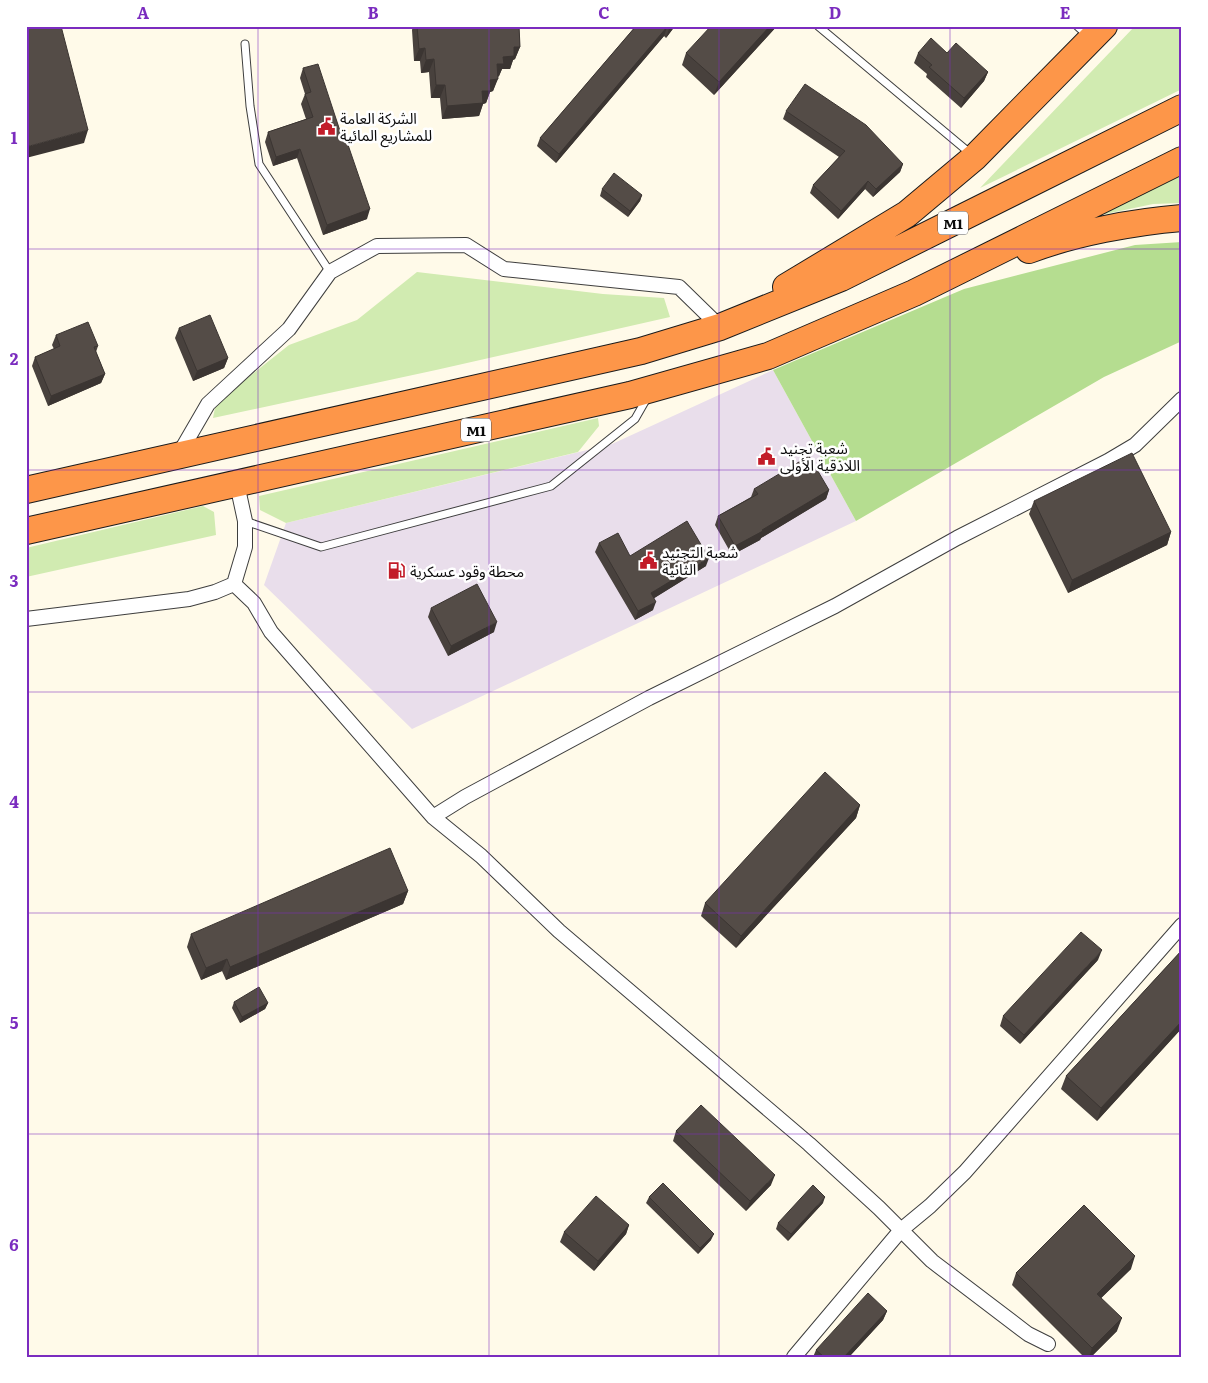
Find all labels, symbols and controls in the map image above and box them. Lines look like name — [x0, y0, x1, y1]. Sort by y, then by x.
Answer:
text: A — [137, 0, 149, 24]
text: B — [367, 0, 379, 24]
text: C — [598, 0, 610, 24]
text: D — [829, 0, 841, 24]
text: E — [1060, 0, 1071, 24]
place label: الشركة العامة للمشاريع المائية — [340, 106, 432, 148]
public building icon: الشركة العامة للمشاريع المائية — [316, 116, 336, 136]
text: 1 — [11, 125, 18, 149]
road number: M1 — [938, 212, 968, 234]
text: 2 — [10, 346, 19, 370]
road number: M1 — [461, 418, 491, 442]
place label: شعبة تجنيد اللاذقية الأولى — [780, 436, 860, 476]
public building icon: شعبة تجنيد اللاذقية الأولى — [756, 446, 776, 466]
place label: شعبة التجنيد الثانية — [662, 540, 739, 580]
public building icon: شعبة التجنيد الثانية — [638, 550, 658, 570]
place label: محطة وقود عسكرية — [410, 559, 524, 582]
fuel station icon: محطة وقود عسكرية — [386, 560, 406, 580]
text: 3 — [10, 568, 19, 592]
text: 4 — [9, 789, 19, 813]
text: 5 — [10, 1010, 19, 1034]
text: 6 — [9, 1232, 19, 1256]

